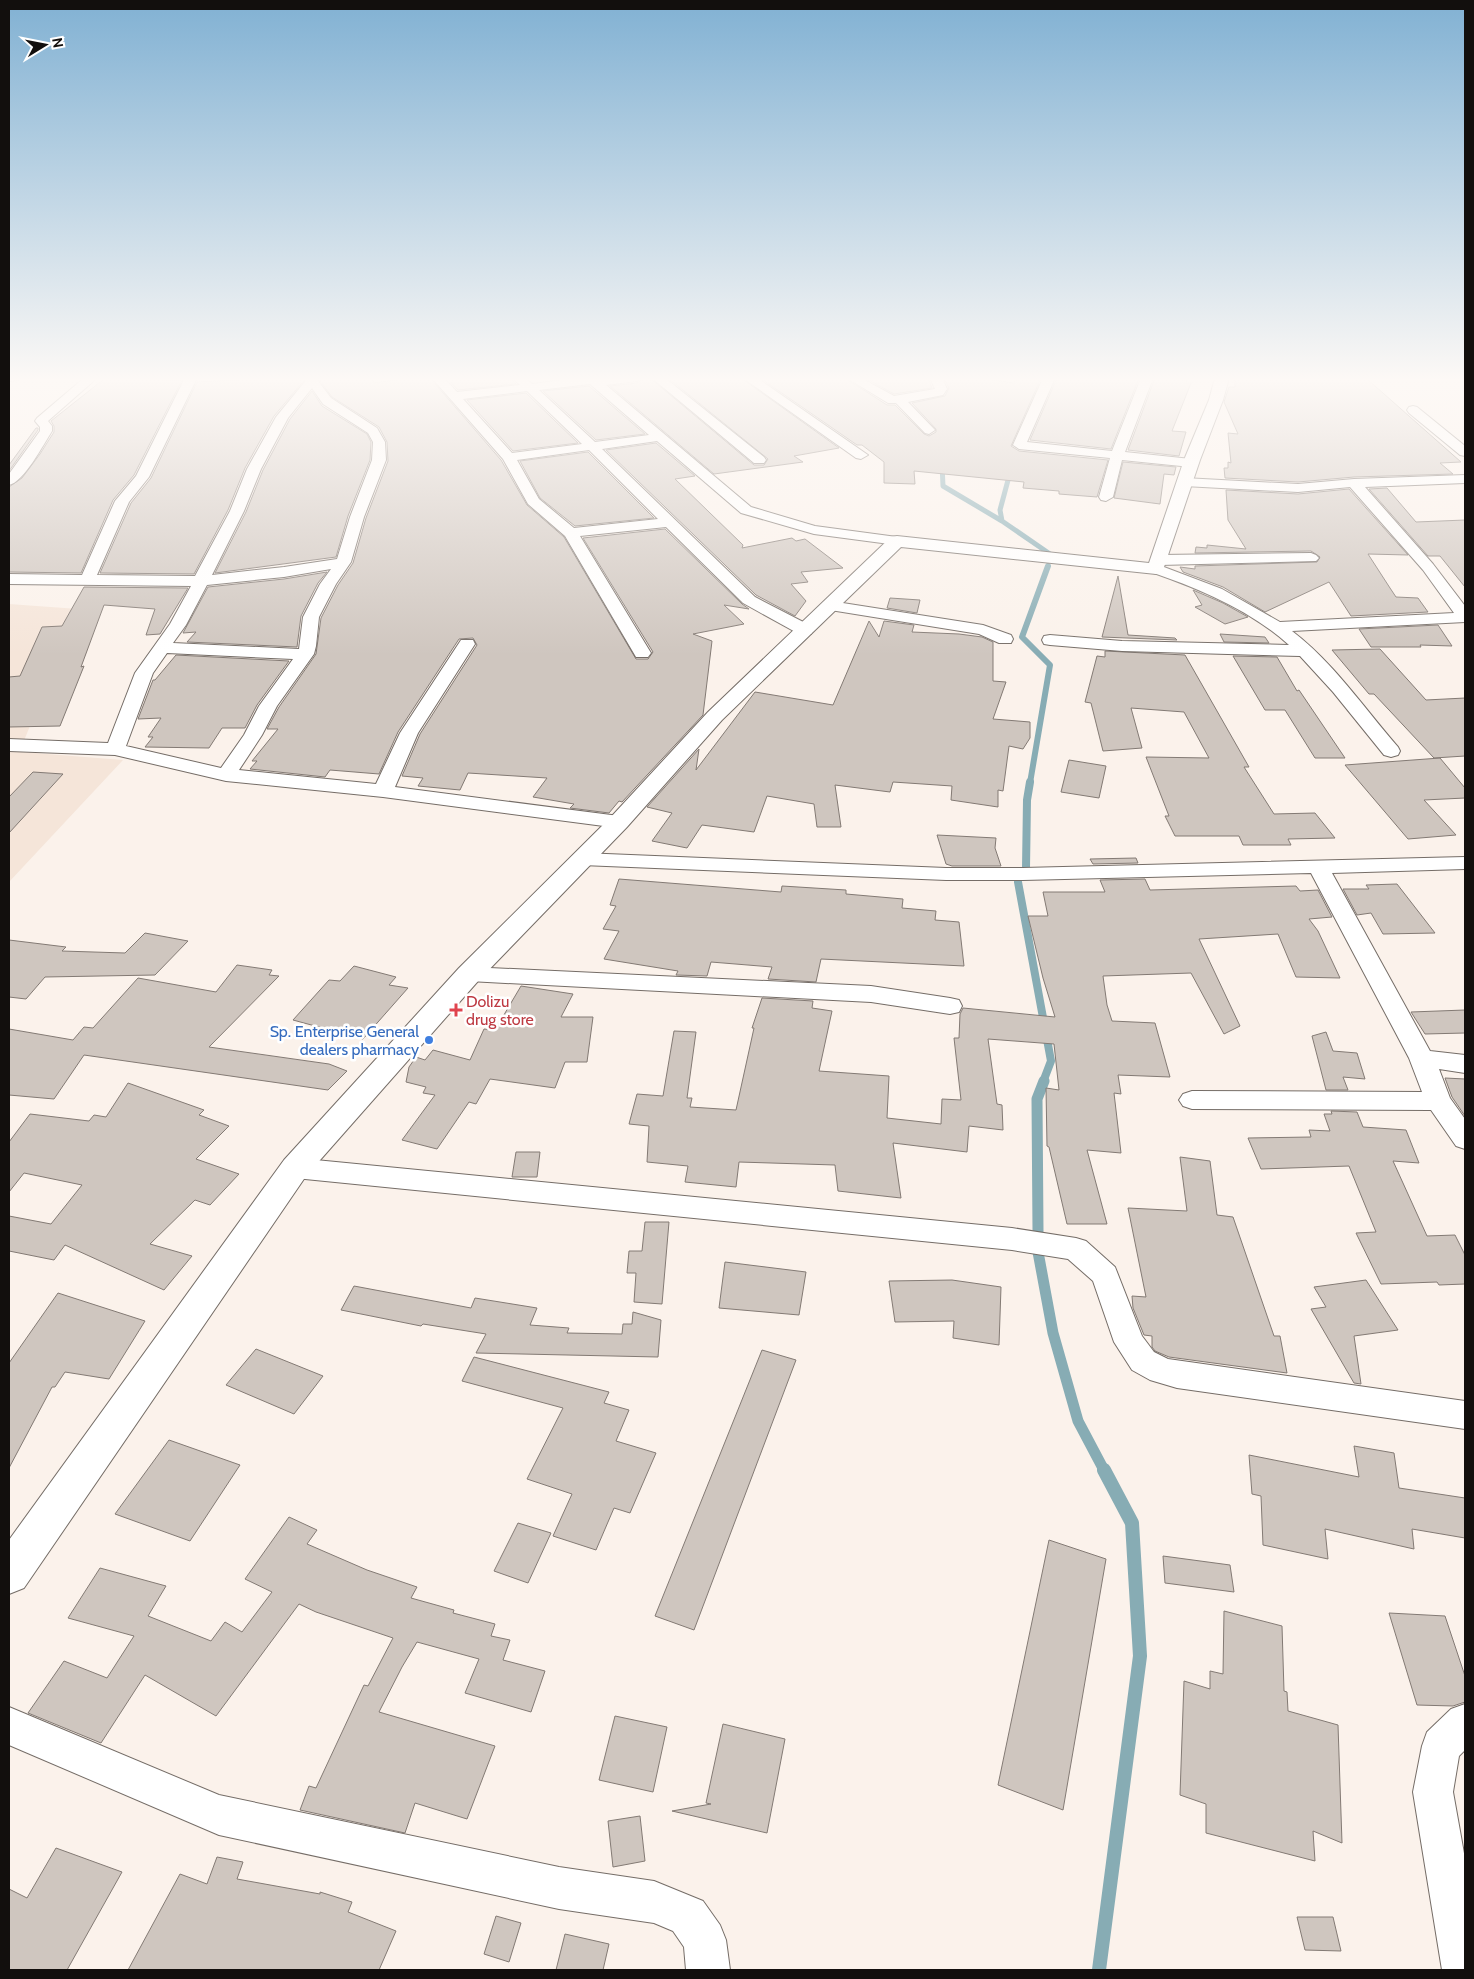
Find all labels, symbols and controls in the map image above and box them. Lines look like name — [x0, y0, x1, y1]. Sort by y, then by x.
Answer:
north arrow — [20, 20, 70, 70]
text: N — [48, 36, 68, 49]
place label: Dolizu drug store — [466, 992, 534, 1029]
marker: Dolizu drug store — [450, 1004, 462, 1016]
place label: Sp. Enterprise General dealers pharmacy — [270, 1022, 419, 1059]
marker: Sp. Enterprise General dealers pharmacy — [423, 1034, 435, 1046]

